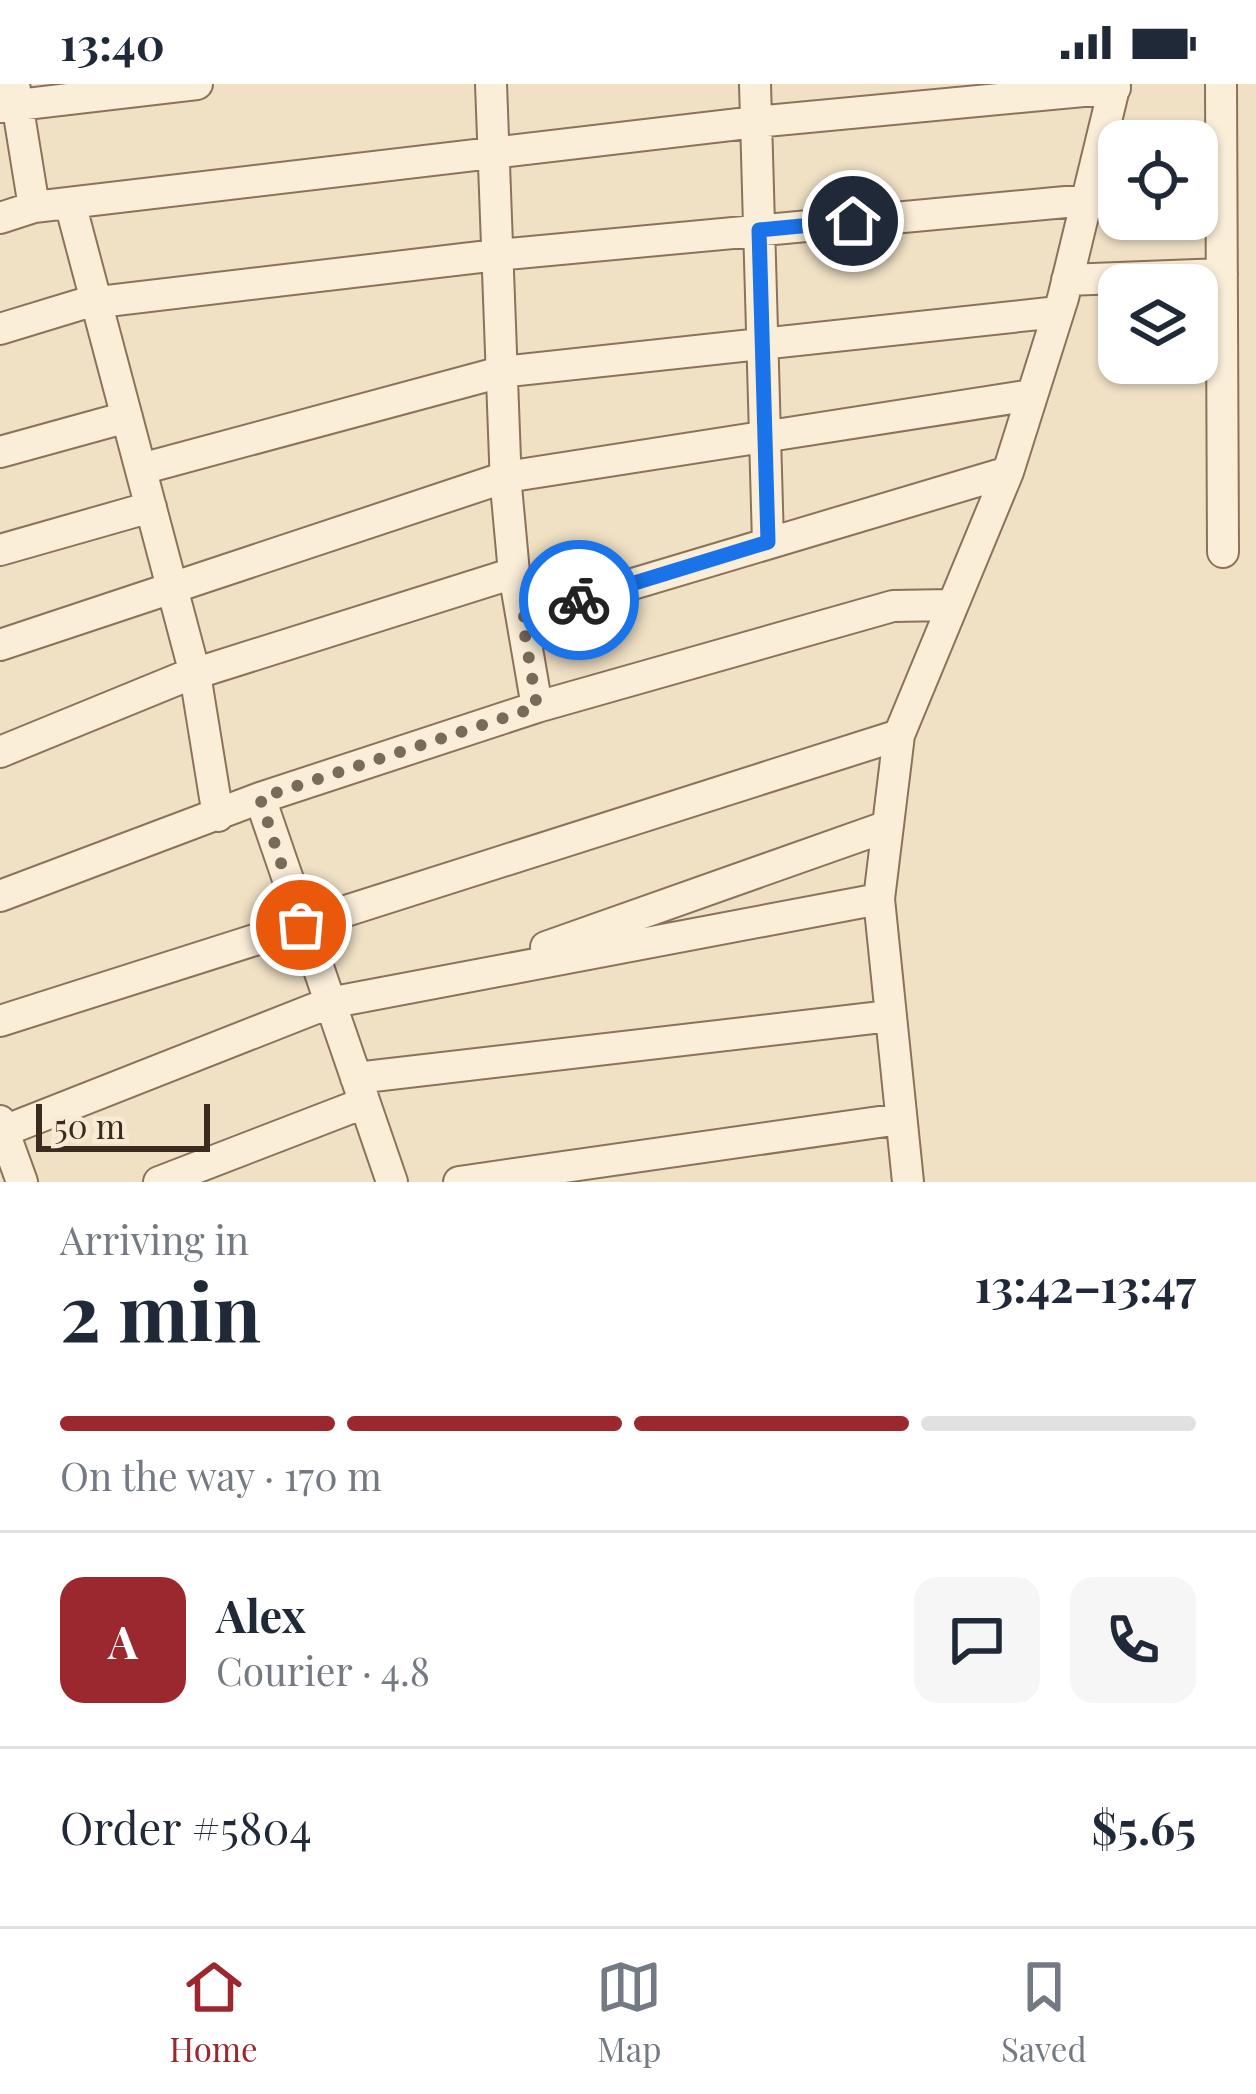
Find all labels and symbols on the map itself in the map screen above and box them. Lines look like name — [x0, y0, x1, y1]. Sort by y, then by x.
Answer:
pin — [802, 170, 904, 272]
courier — [519, 540, 639, 660]
pin — [250, 874, 352, 976]
scale bar — [36, 1098, 210, 1151]

